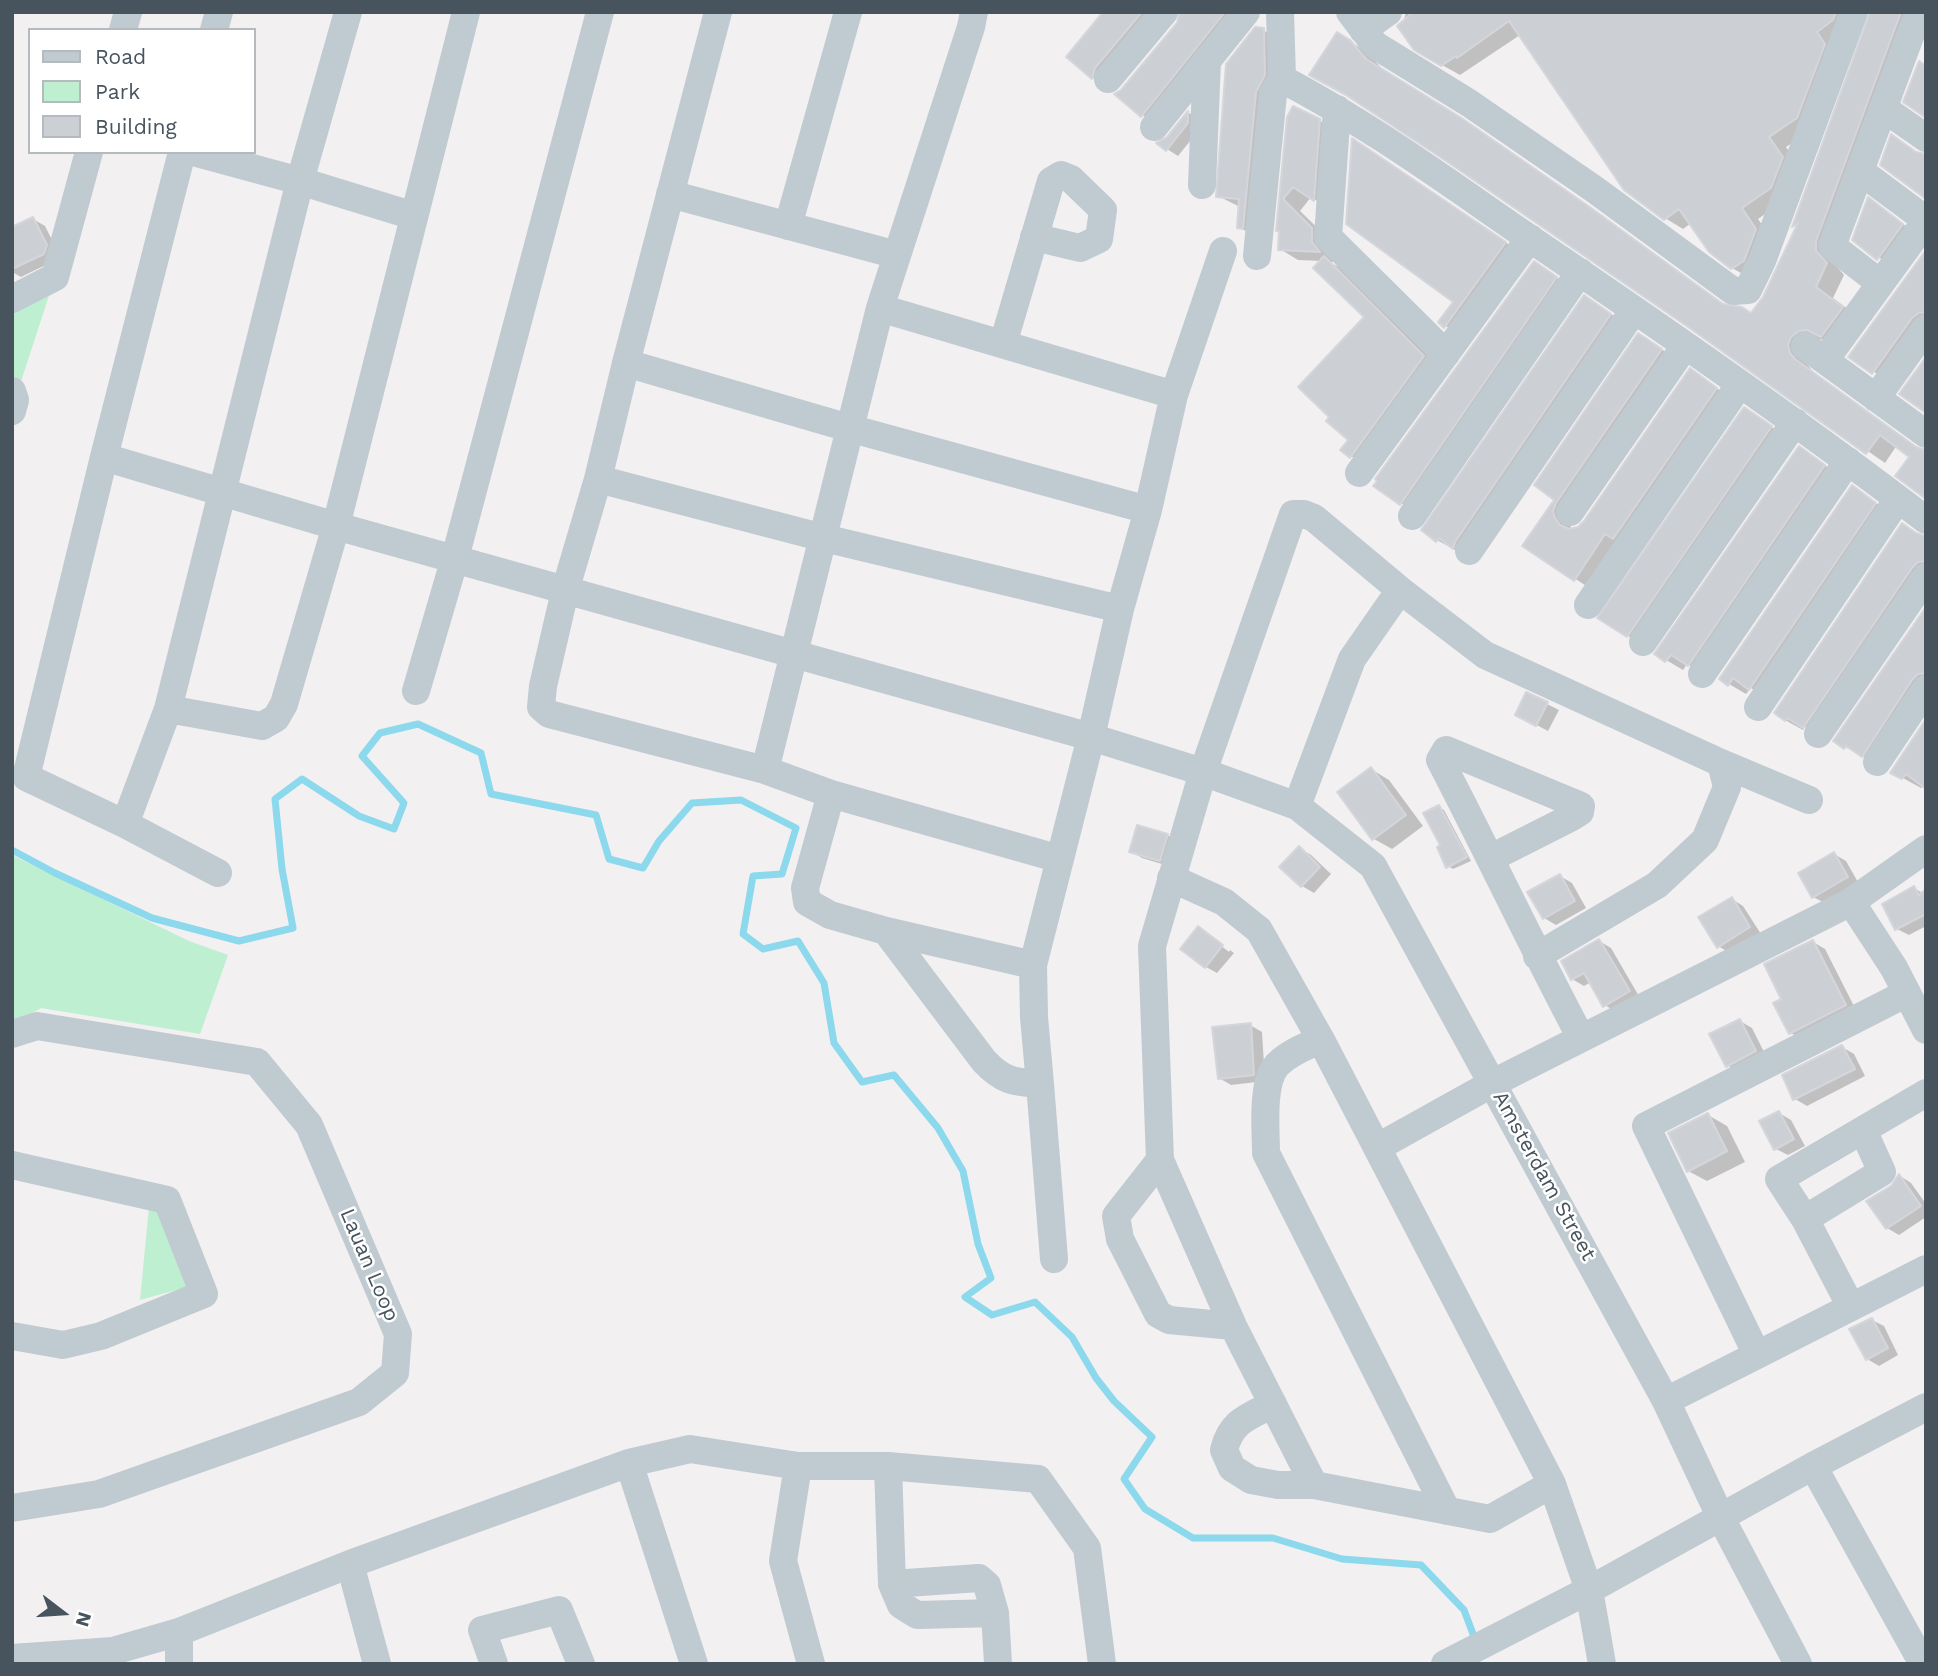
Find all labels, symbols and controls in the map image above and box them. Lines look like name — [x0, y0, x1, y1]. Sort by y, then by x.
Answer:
legend — [28, 28, 256, 154]
text: Road — [95, 44, 146, 69]
text: Park — [95, 79, 140, 104]
text: Building — [95, 114, 177, 139]
street label: Amsterdam Street — [1487, 1087, 1601, 1265]
street label: Lauan Loop — [334, 1205, 404, 1325]
north arrow — [28, 1578, 98, 1648]
text: N — [71, 1609, 97, 1629]

